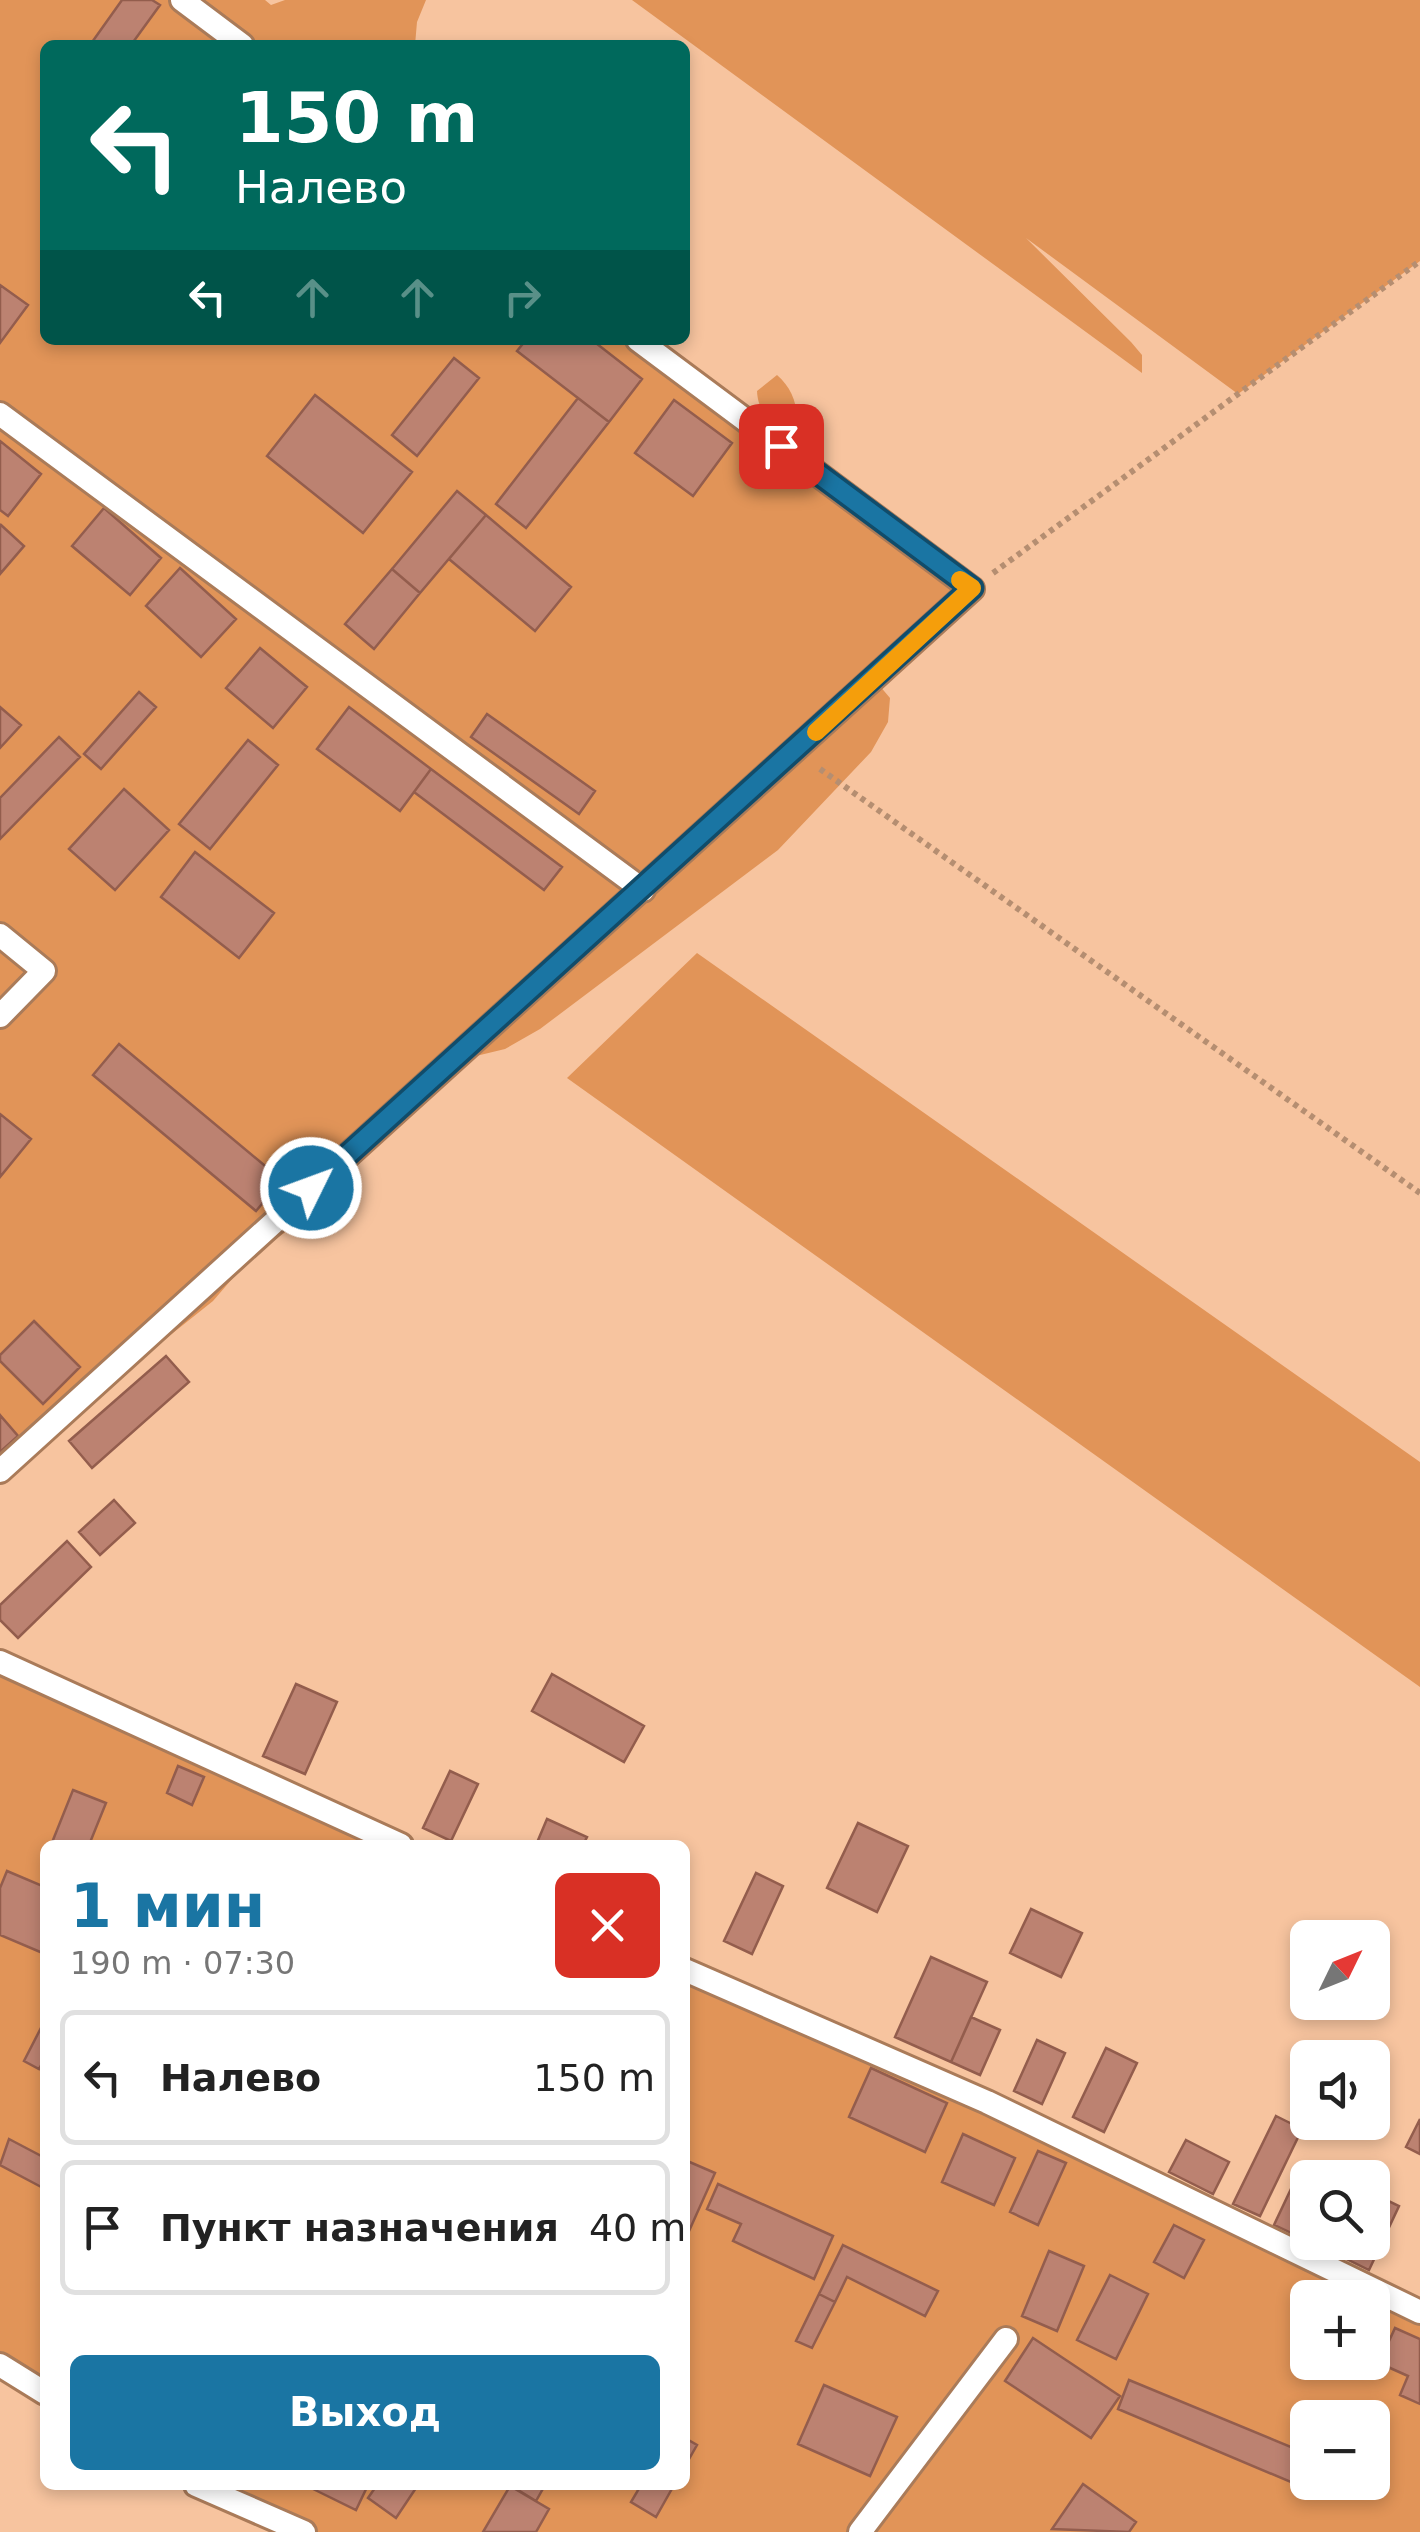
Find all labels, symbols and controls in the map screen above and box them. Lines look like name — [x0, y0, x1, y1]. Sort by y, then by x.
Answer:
text: 150 m — [235, 77, 478, 159]
icon: left — [70, 80, 200, 210]
text: Налево — [235, 161, 407, 214]
icon: left — [180, 270, 235, 325]
icon: ahead — [285, 270, 340, 325]
icon: ahead — [390, 270, 445, 325]
icon: right — [495, 270, 550, 325]
pin — [739, 404, 824, 489]
icon: arrive — [754, 419, 809, 474]
position arrow — [259, 1136, 363, 1240]
text: 1 мин — [70, 1871, 265, 1941]
button: close — [555, 1873, 660, 1978]
north arrow — [1290, 1920, 1390, 2020]
map controls — [1290, 1920, 1390, 2500]
text: 190 m · 07:30 — [70, 1944, 295, 1982]
button: sound — [1290, 2040, 1390, 2140]
icon: left — [75, 2050, 130, 2105]
text: Налево — [160, 2056, 321, 2100]
text: 150 m — [533, 2056, 655, 2100]
button: search — [1290, 2160, 1390, 2260]
icon: arrive — [75, 2200, 130, 2255]
text: Пункт назначения — [160, 2206, 559, 2250]
text: 40 m — [589, 2206, 686, 2250]
button: + — [1290, 2280, 1390, 2380]
button: Выход — [70, 2355, 660, 2470]
button: − — [1290, 2400, 1390, 2500]

